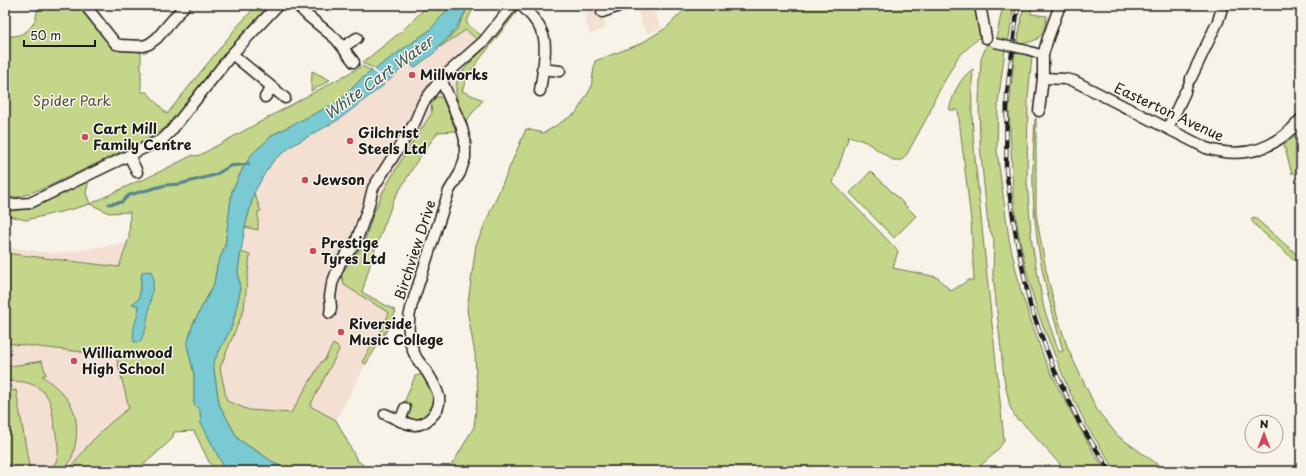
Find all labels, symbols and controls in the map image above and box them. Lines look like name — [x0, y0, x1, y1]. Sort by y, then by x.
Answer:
scale bar — [24, 22, 95, 48]
text: 50 m — [30, 26, 61, 44]
water label: White Cart Water — [319, 28, 439, 124]
place label: Millworks — [420, 64, 488, 85]
marker: Millworks — [407, 70, 417, 80]
street label: Easterton Avenue — [1111, 77, 1228, 146]
park label: Spider Park — [33, 90, 112, 111]
place label: Cart Mill Family Centre — [93, 118, 192, 155]
place label: Gilchrist Steels Ltd — [358, 122, 427, 159]
marker: Cart Mill Family Centre — [80, 132, 90, 142]
marker: Gilchrist Steels Ltd — [345, 136, 355, 146]
place label: Jewson — [313, 169, 365, 190]
marker: Jewson — [300, 175, 310, 185]
street label: Birchview Drive — [388, 197, 441, 303]
place label: Prestige Tyres Ltd — [321, 232, 386, 269]
marker: Prestige Tyres Ltd — [308, 246, 318, 256]
place label: Riverside Music College — [349, 313, 444, 350]
marker: Riverside Music College — [336, 327, 346, 337]
place label: Williamwood High School — [82, 342, 173, 379]
marker: Williamwood High School — [69, 356, 79, 366]
north arrow — [1244, 414, 1284, 454]
text: N — [1260, 415, 1269, 432]

